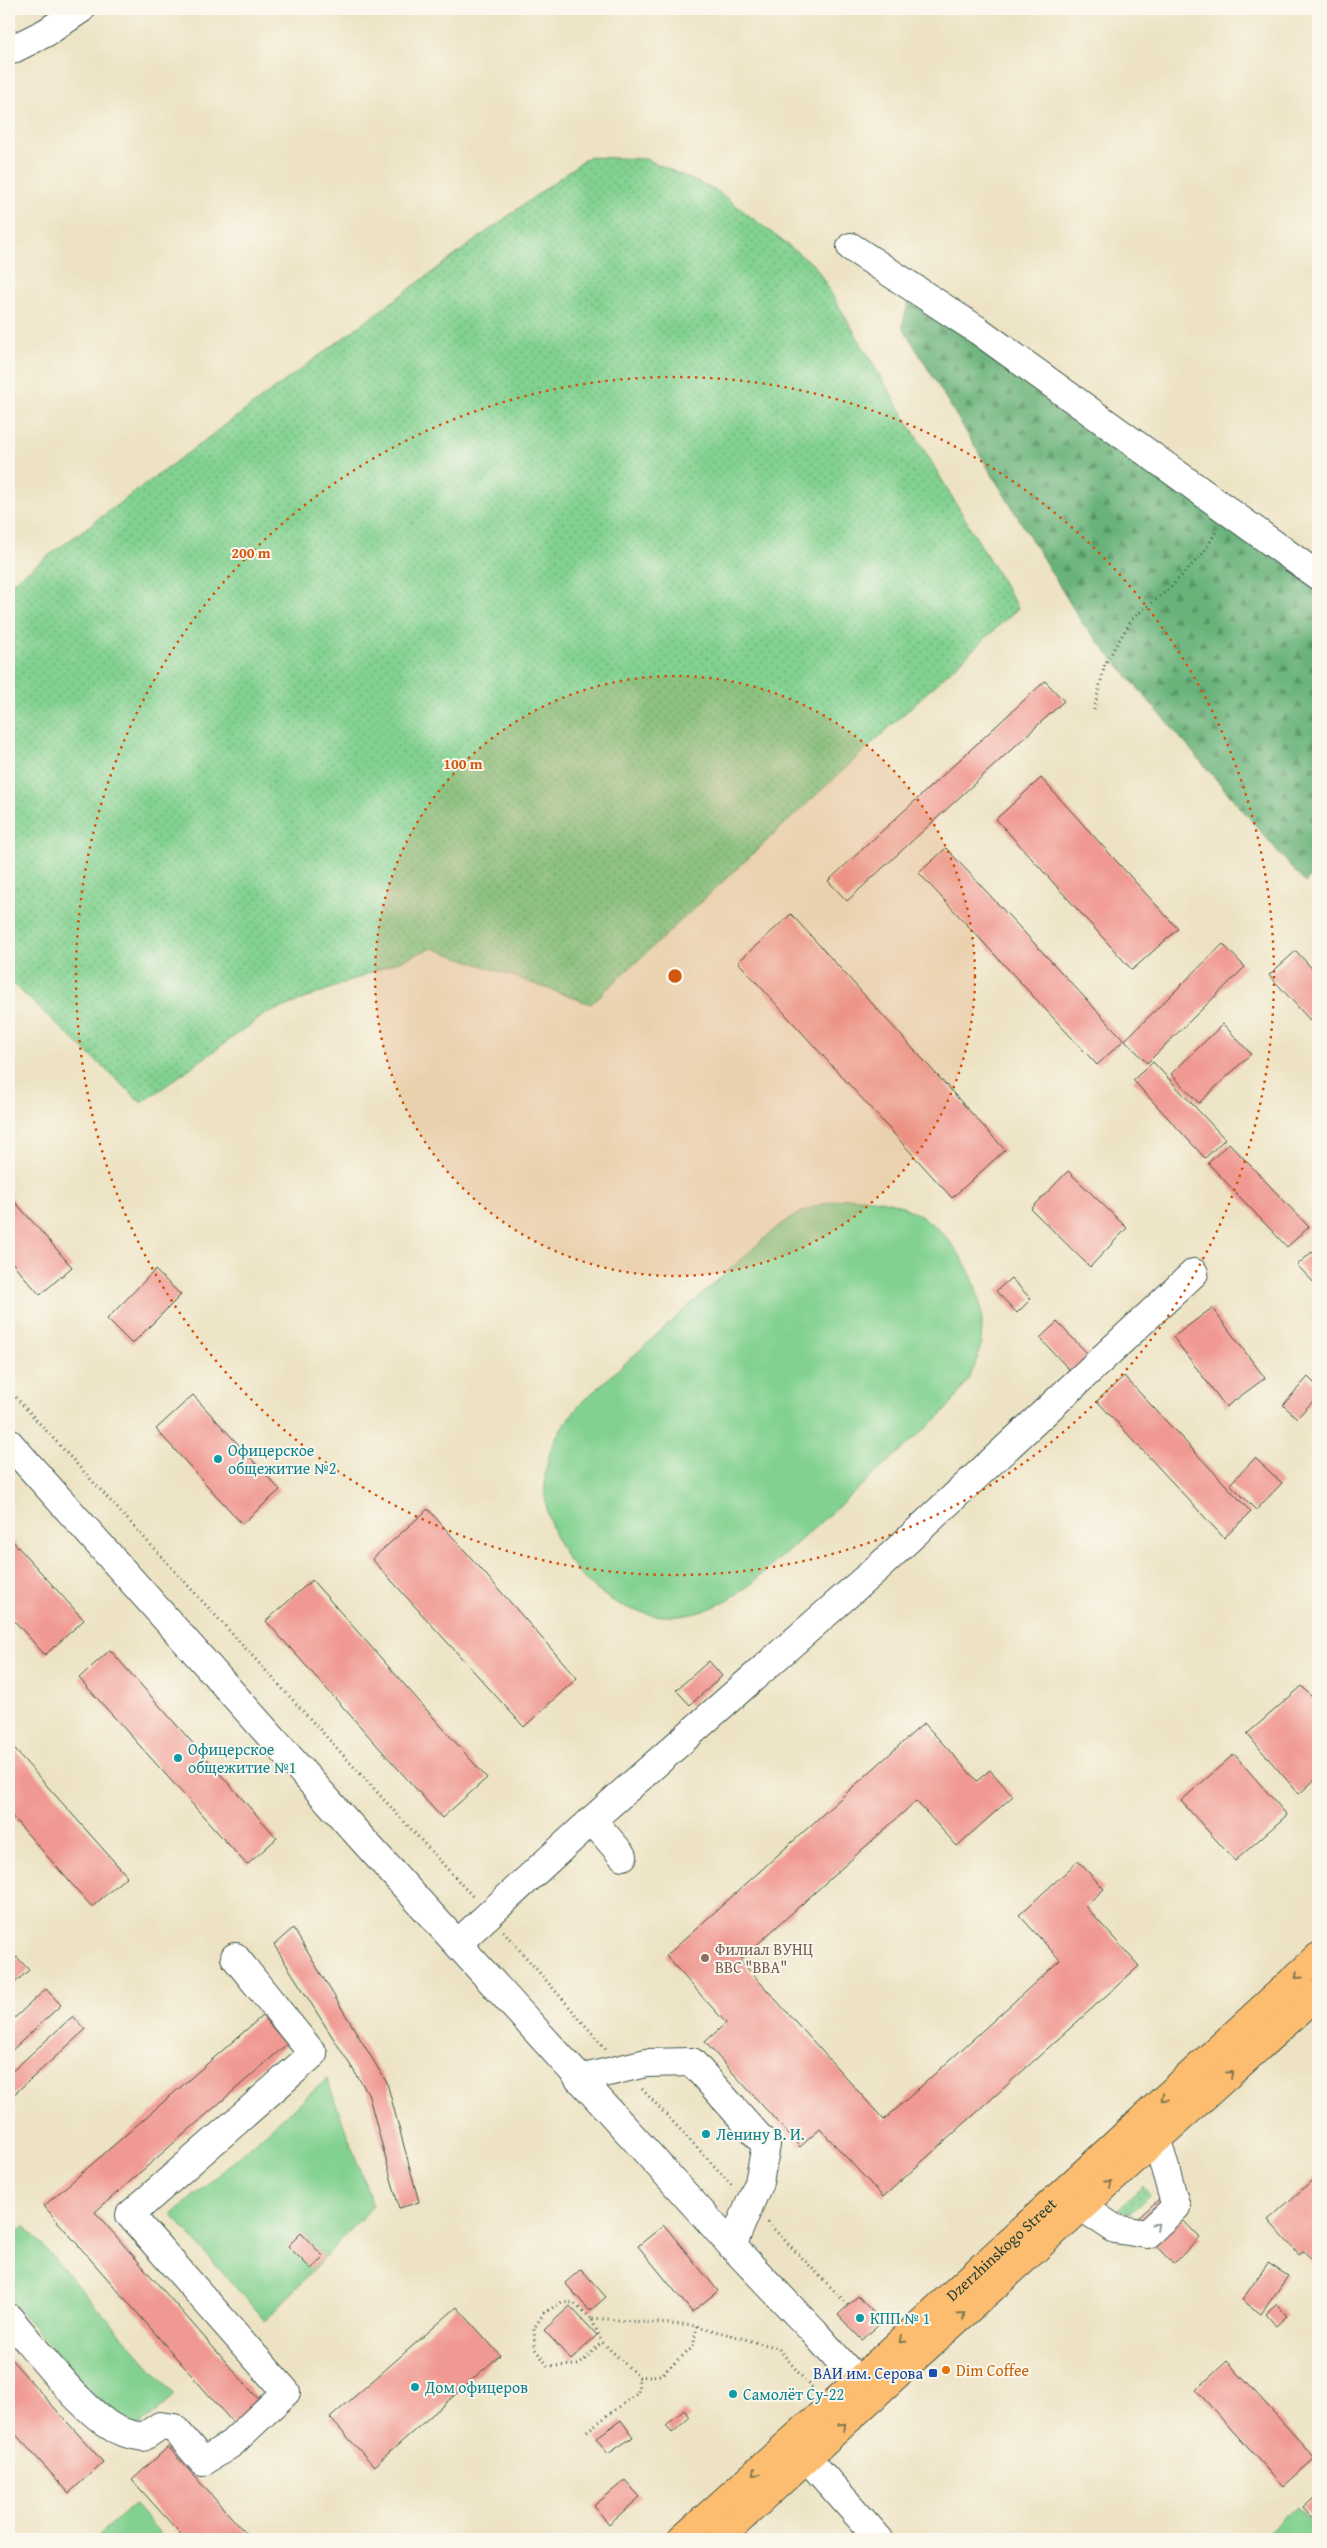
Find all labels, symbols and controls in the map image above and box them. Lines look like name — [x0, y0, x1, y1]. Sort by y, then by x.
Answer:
text: 200 m — [231, 542, 271, 563]
text: 100 m — [443, 753, 483, 774]
centre of rings — [666, 967, 684, 985]
place label: Офицерское общежитие №2 — [228, 1438, 337, 1480]
marker: Офицерское общежитие №2 — [212, 1453, 224, 1465]
place label: Офицерское общежитие №1 — [188, 1737, 297, 1779]
marker: Офицерское общежитие №1 — [172, 1752, 184, 1764]
place label: Филиал ВУНЦ ВВС "ВВА" — [715, 1937, 813, 1979]
marker: Филиал ВУНЦ ВВС "ВВА" — [699, 1952, 711, 1964]
one-way arrow — [1294, 1970, 1303, 1979]
one-way arrow — [1224, 2071, 1233, 2080]
one-way arrow — [1160, 2092, 1169, 2101]
place label: Ленину В. И. — [716, 2122, 805, 2146]
marker: Ленину В. И. — [700, 2128, 712, 2140]
one-way arrow — [1104, 2180, 1113, 2189]
street label: Dzerzhinskogo Street — [940, 2192, 1062, 2306]
one-way arrow — [1150, 2223, 1159, 2232]
place label: КПП № 1 — [870, 2306, 930, 2330]
marker: КПП № 1 — [854, 2312, 866, 2324]
one-way arrow — [957, 2312, 966, 2321]
one-way arrow — [898, 2334, 907, 2343]
place label: Dim Coffee — [956, 2358, 1029, 2382]
place label: ВАИ им. Серова — [813, 2361, 923, 2385]
marker: Dim Coffee — [940, 2364, 952, 2376]
marker: ВАИ им. Серова — [927, 2367, 939, 2379]
place label: Дом офицеров — [424, 2375, 528, 2399]
marker: Дом офицеров — [409, 2381, 421, 2393]
place label: Самолёт Су-22 — [743, 2382, 844, 2406]
marker: Самолёт Су-22 — [727, 2388, 739, 2400]
one-way arrow — [838, 2423, 847, 2432]
one-way arrow — [752, 2468, 761, 2477]

